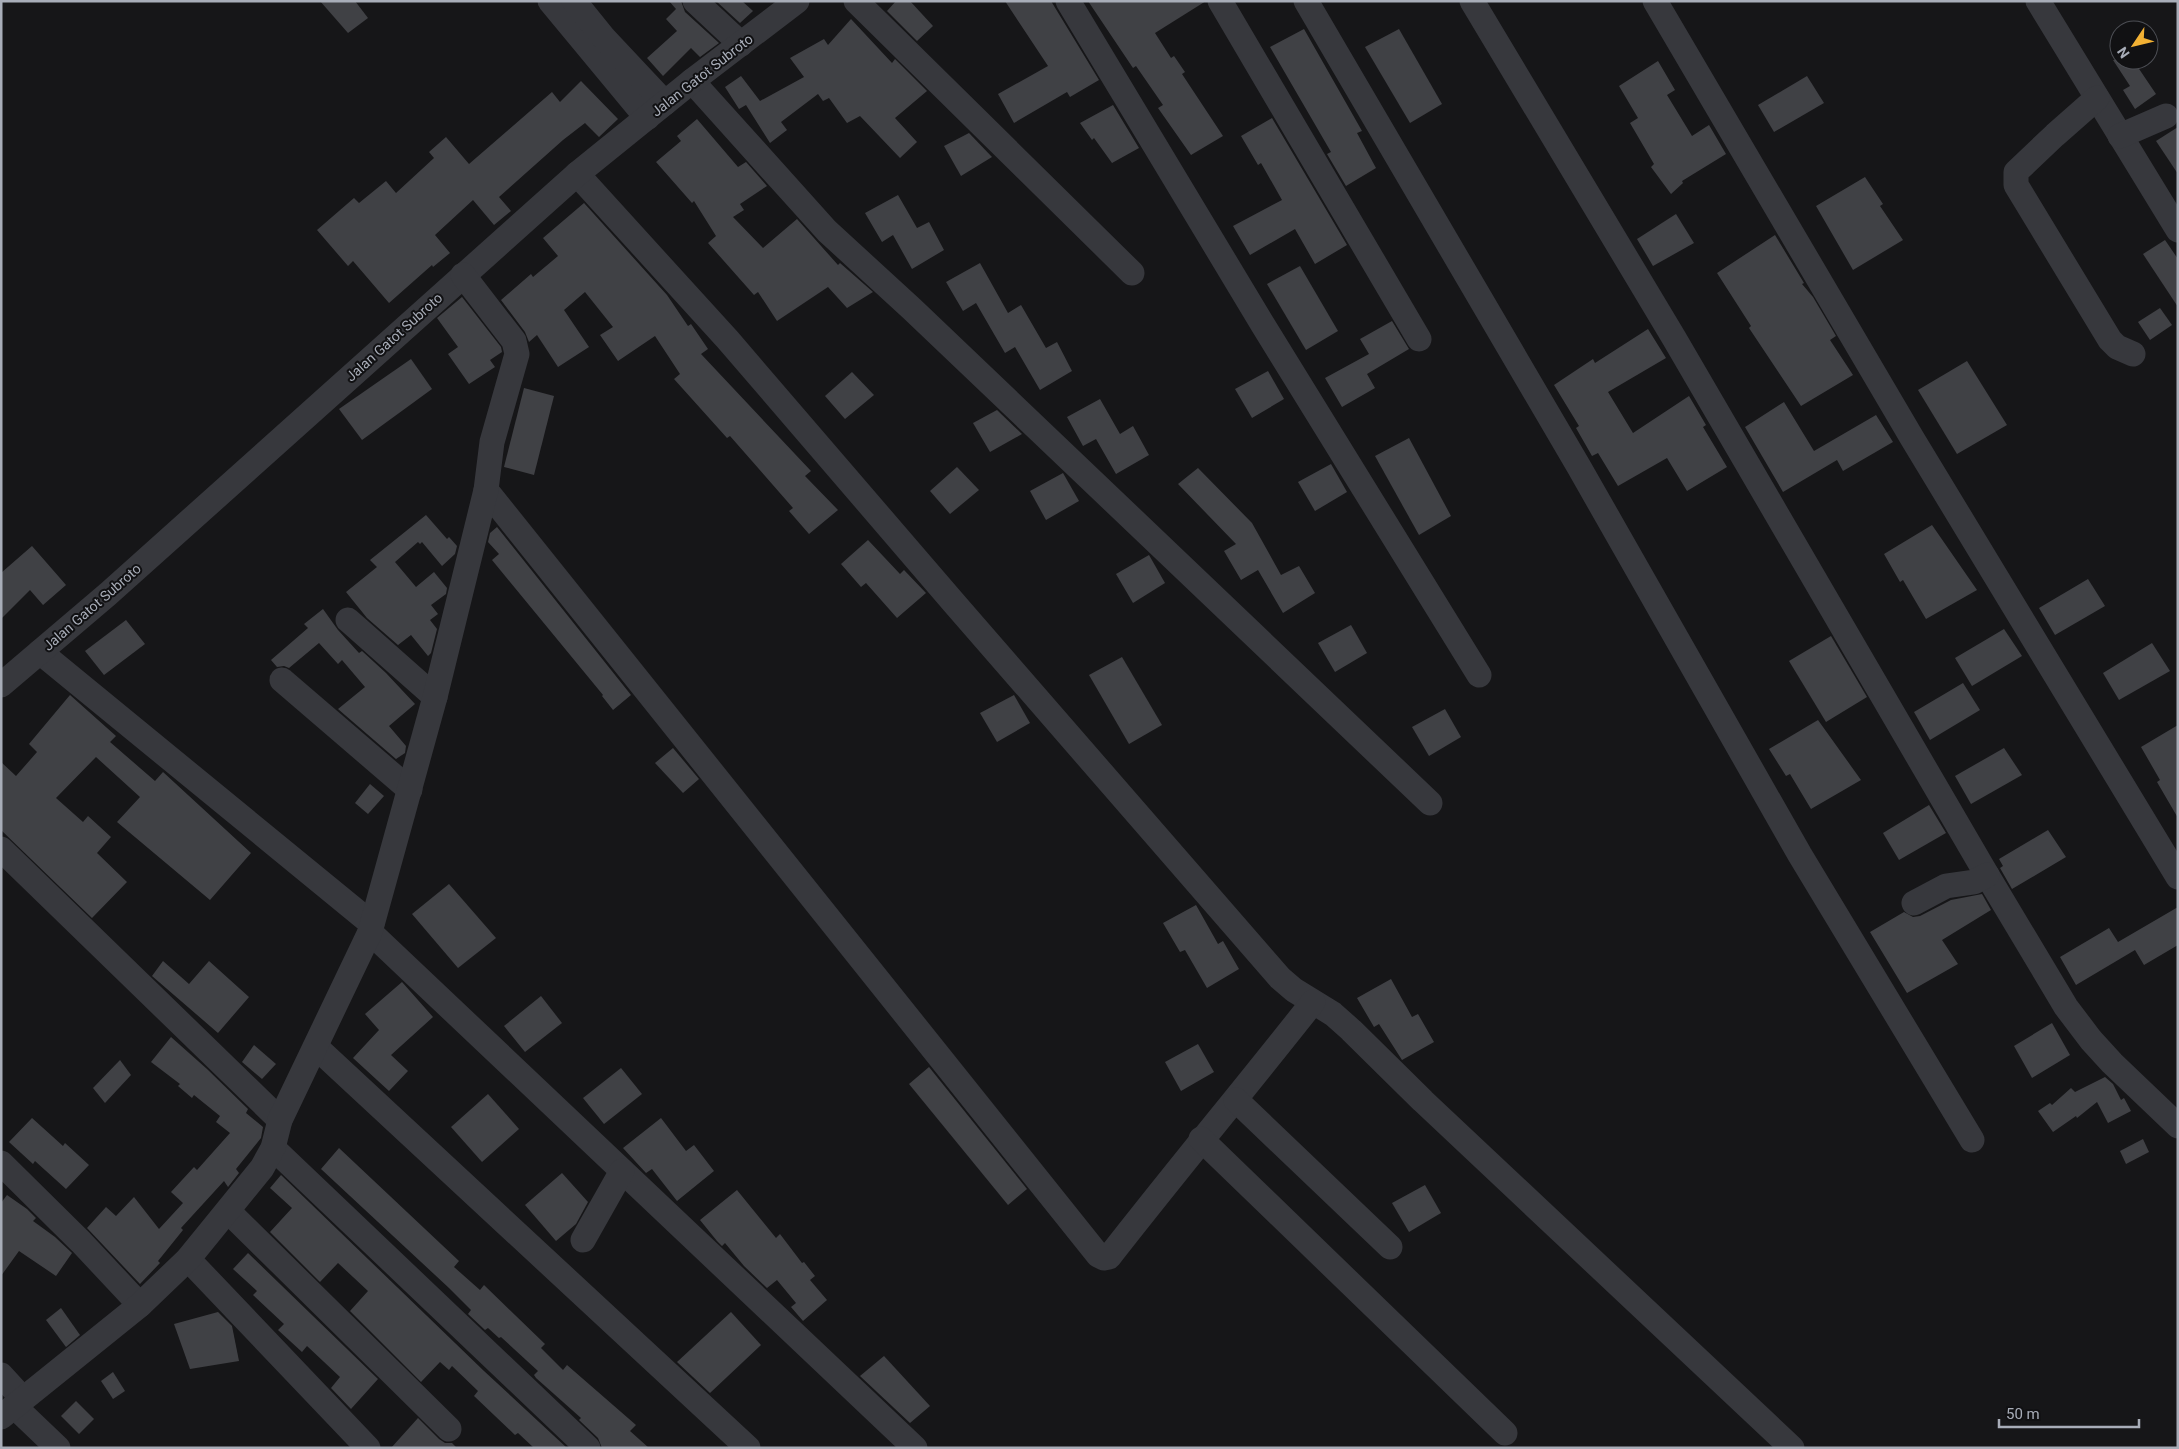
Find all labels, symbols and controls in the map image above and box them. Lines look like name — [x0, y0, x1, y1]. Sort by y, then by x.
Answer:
north arrow — [2109, 20, 2159, 70]
street label: Jalan Gatot Subroto — [648, 30, 756, 120]
text: N — [2114, 44, 2133, 61]
street label: Jalan Gatot Subroto — [343, 290, 445, 384]
street label: Jalan Gatot Subroto — [40, 560, 144, 654]
scale bar — [1999, 1396, 2139, 1428]
text: 50 m — [2006, 1405, 2040, 1423]

